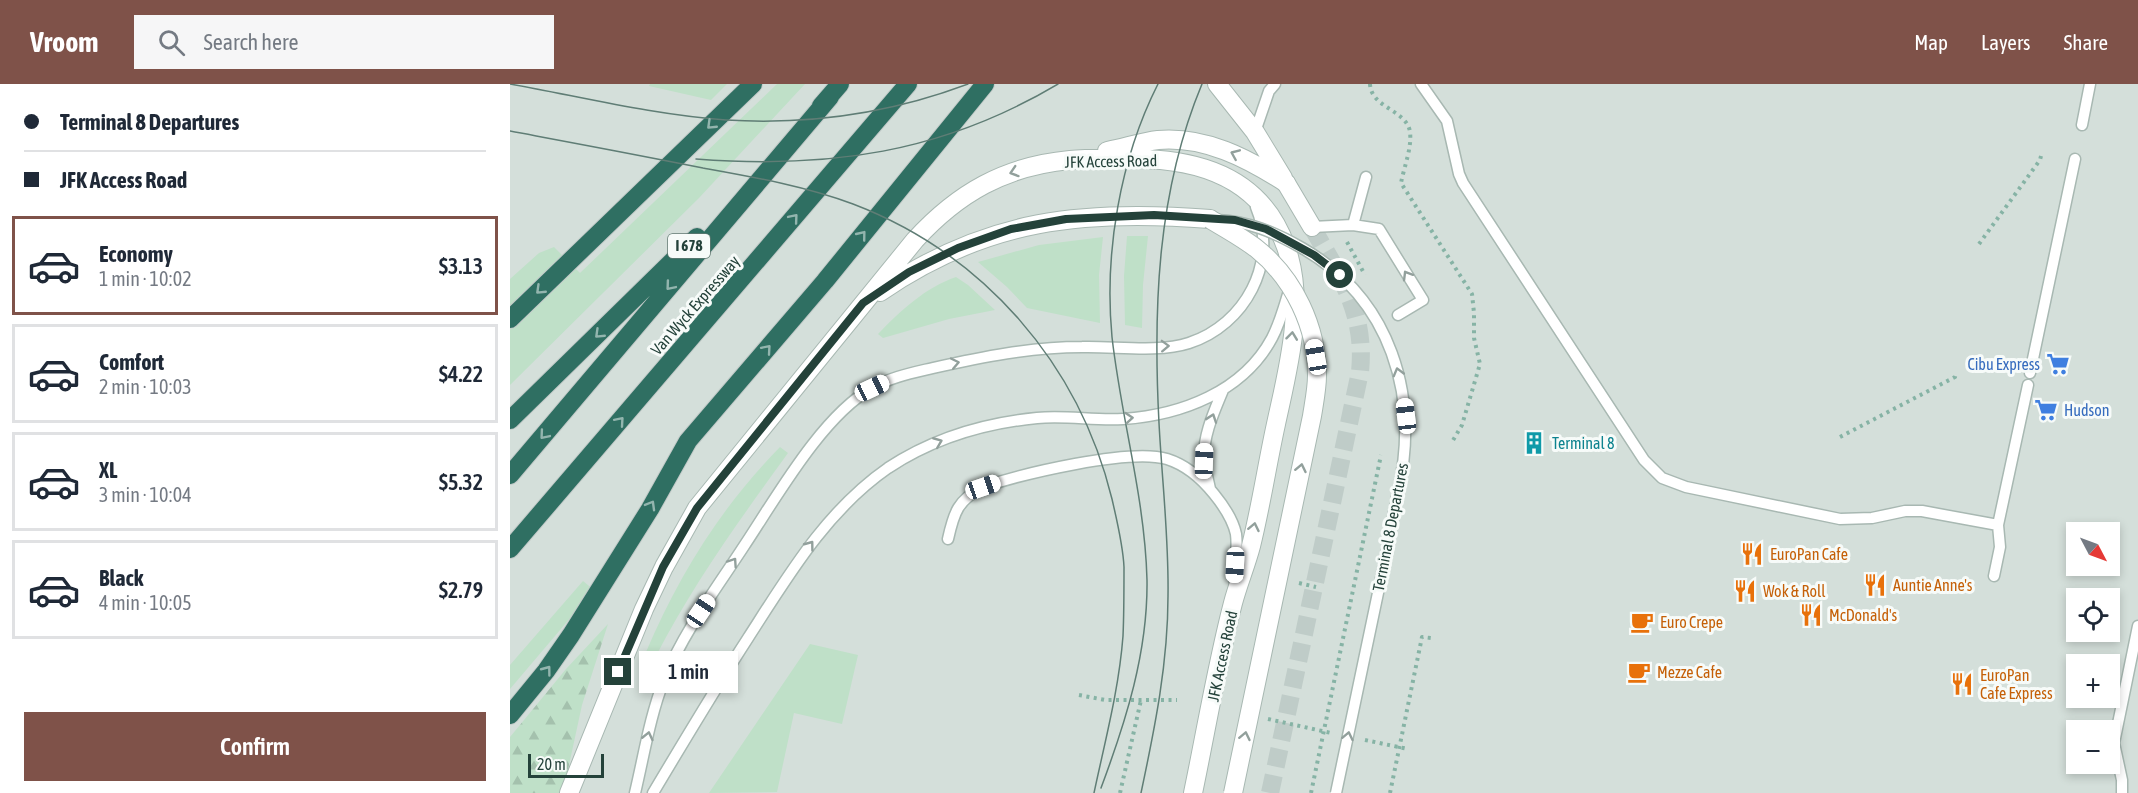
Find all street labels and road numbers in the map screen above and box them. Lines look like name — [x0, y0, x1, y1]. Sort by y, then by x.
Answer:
street label: JFK Access Road — [1065, 151, 1157, 171]
road number: I 678 — [668, 234, 710, 258]
street label: Van Wyck Expressway — [647, 251, 744, 359]
street label: Terminal 8 Departures — [1369, 461, 1412, 593]
street label: JFK Access Road — [1204, 609, 1240, 703]

